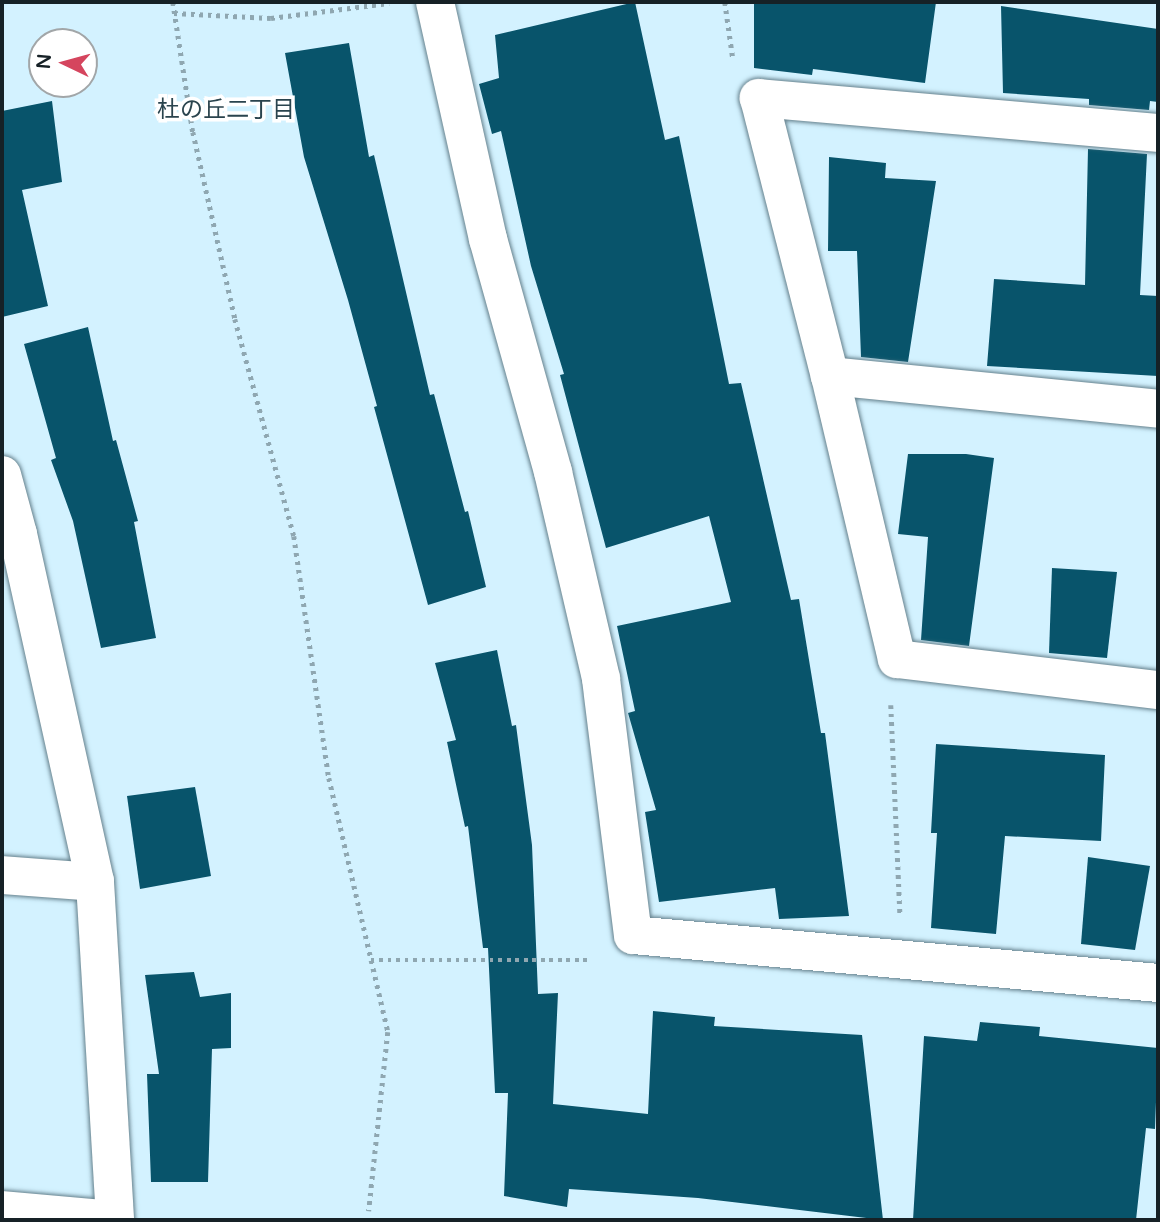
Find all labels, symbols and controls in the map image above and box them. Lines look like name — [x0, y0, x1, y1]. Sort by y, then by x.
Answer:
north arrow — [28, 28, 98, 98]
text: N — [32, 53, 56, 70]
district label: 杜の丘二丁目 — [157, 96, 295, 124]

